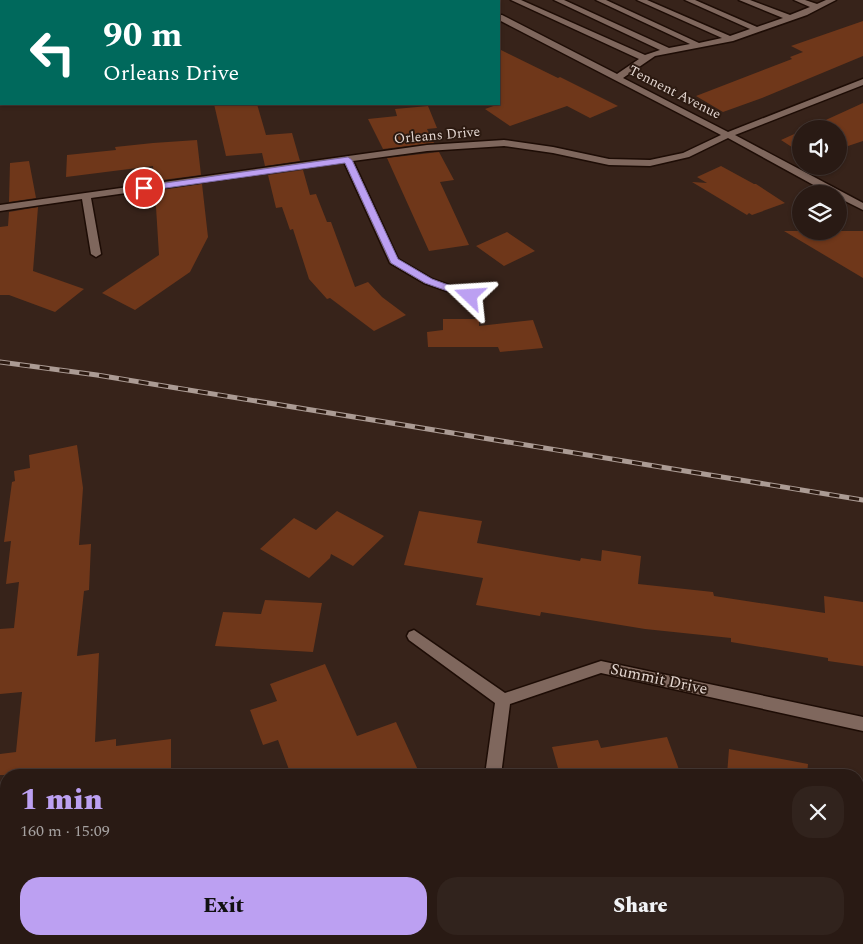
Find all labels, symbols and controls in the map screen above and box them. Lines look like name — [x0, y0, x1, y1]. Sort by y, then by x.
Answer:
text: 90 m — [103, 9, 183, 62]
icon: left — [20, 20, 85, 85]
text: Orleans Drive — [103, 57, 239, 90]
street label: Tennent Avenue — [625, 60, 725, 124]
map controls — [792, 120, 847, 240]
button: sound — [792, 120, 847, 175]
street label: Orleans Drive — [393, 121, 481, 149]
pin — [123, 167, 165, 209]
icon: arrive — [130, 174, 158, 202]
button: layers — [792, 185, 847, 240]
position arrow — [443, 269, 495, 321]
street label: Summit Drive — [608, 657, 710, 701]
text: 1 min — [20, 777, 103, 823]
button: close — [792, 786, 844, 838]
text: 160 m · 15:09 — [20, 819, 110, 843]
button: Exit — [20, 877, 427, 935]
button: Share — [437, 877, 844, 935]

